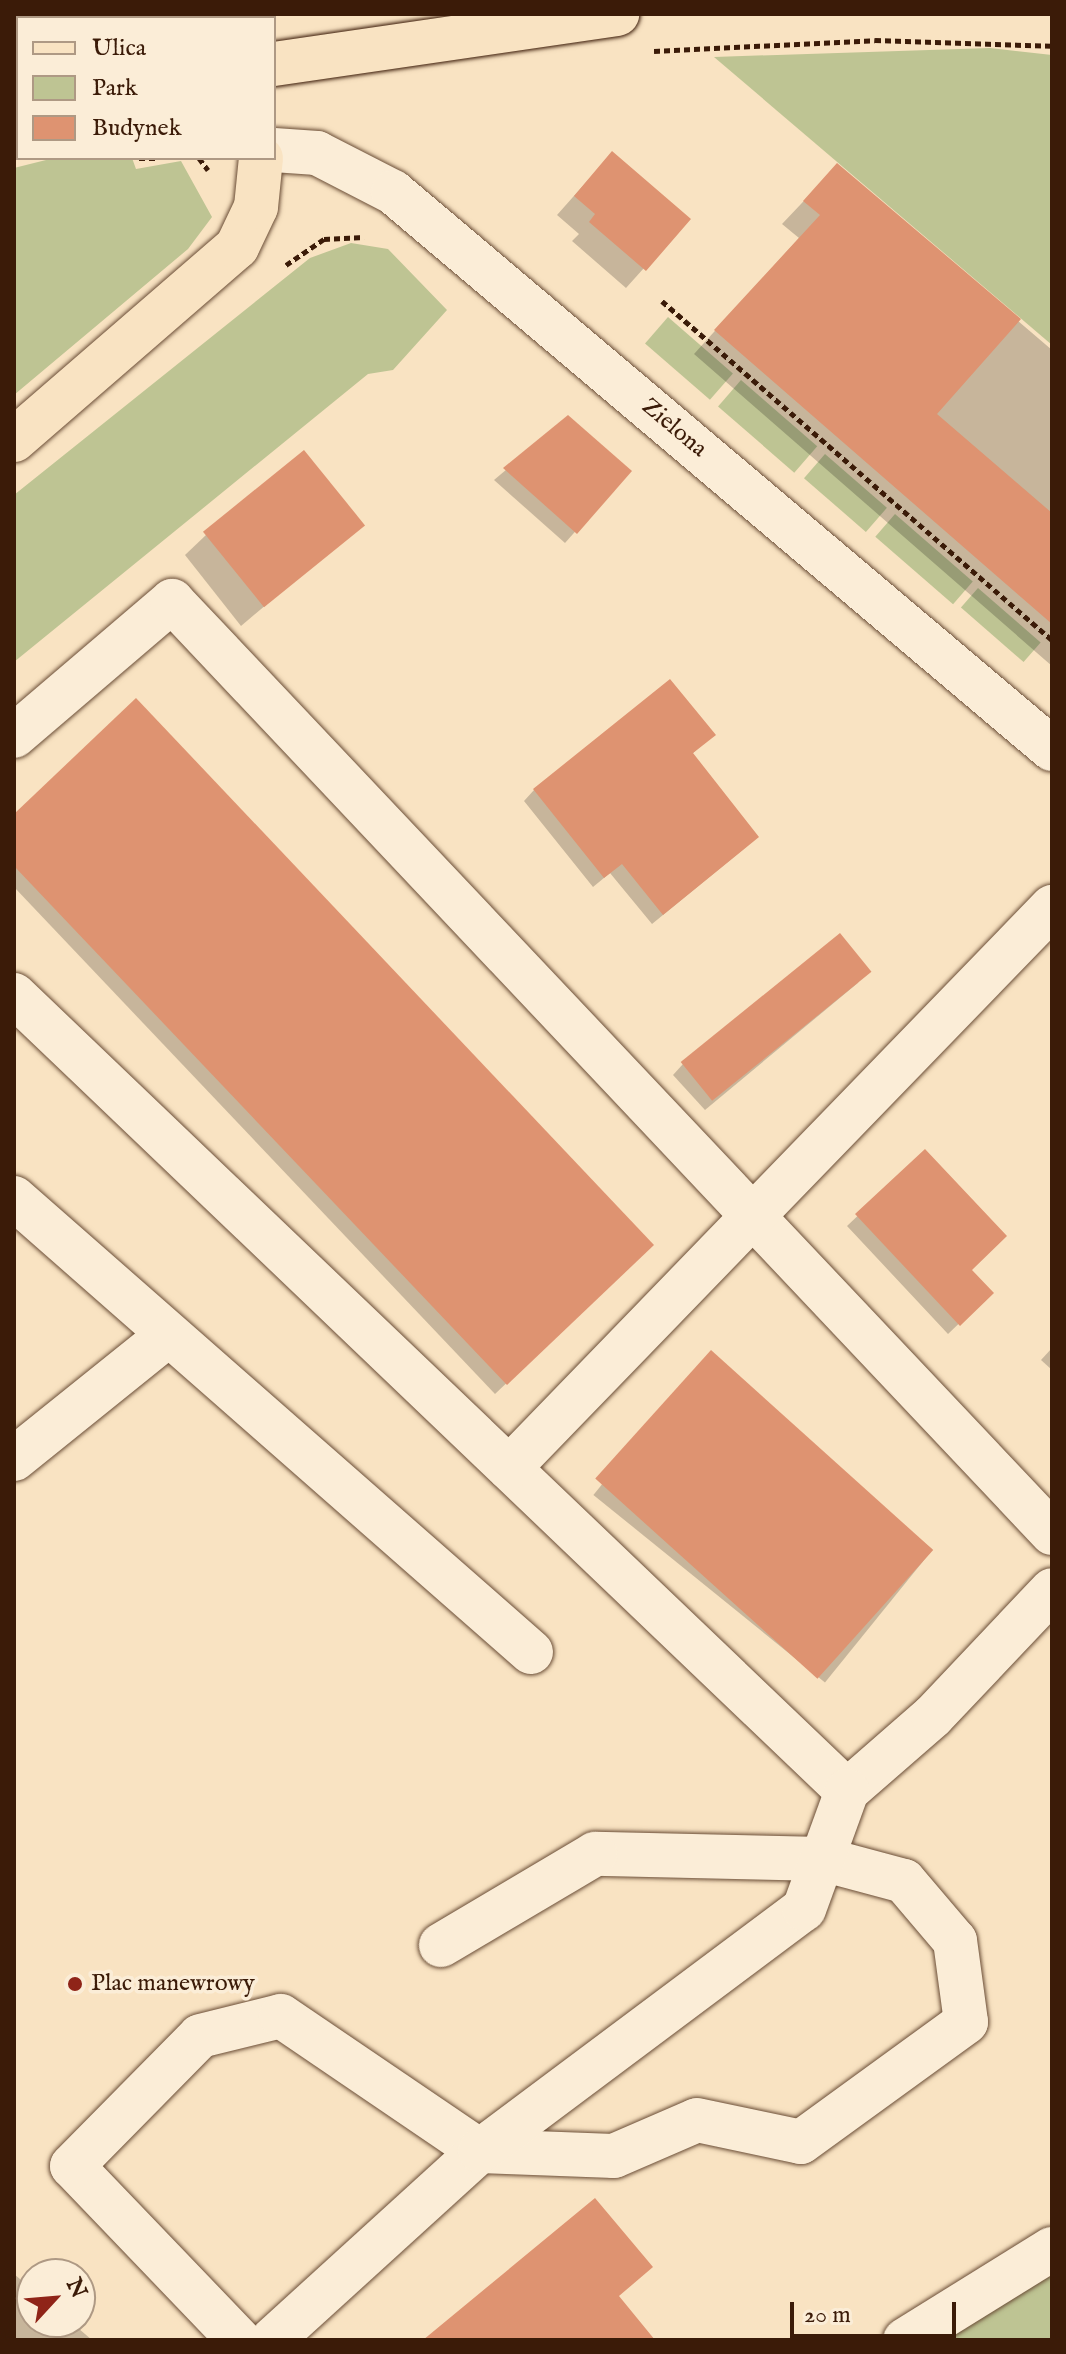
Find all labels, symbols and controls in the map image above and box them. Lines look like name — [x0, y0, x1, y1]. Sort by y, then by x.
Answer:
legend — [16, 16, 276, 160]
text: Ulica — [92, 33, 146, 64]
text: Park — [92, 73, 138, 104]
text: Budynek — [92, 113, 181, 144]
street label: Zielona — [635, 392, 713, 464]
place label: Plac manewrowy — [91, 1970, 255, 1998]
marker: Plac manewrowy — [66, 1975, 84, 1993]
north arrow — [16, 2258, 96, 2338]
text: N — [59, 2274, 93, 2303]
scale bar — [794, 2286, 960, 2336]
text: 20 m — [804, 2300, 851, 2331]

